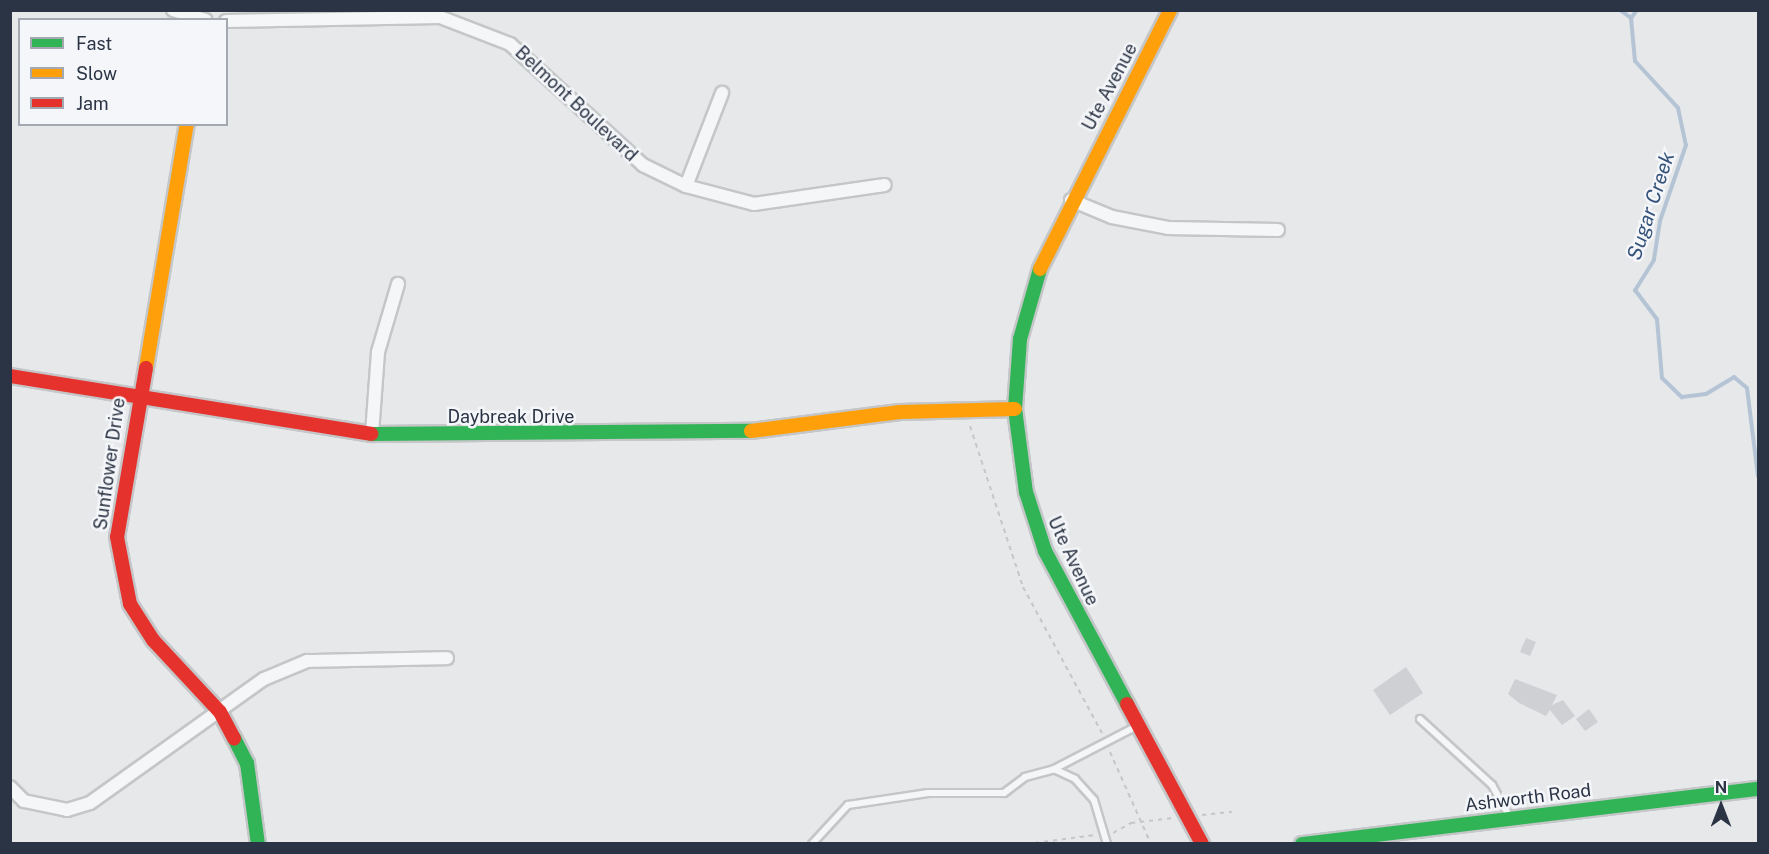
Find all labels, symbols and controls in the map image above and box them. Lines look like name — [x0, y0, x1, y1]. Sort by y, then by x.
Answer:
legend — [18, 18, 228, 126]
text: Fast — [76, 33, 112, 54]
street label: Ute Avenue — [1078, 40, 1142, 134]
street label: Belmont Boulevard — [510, 42, 642, 166]
text: Slow — [76, 63, 117, 84]
text: Jam — [76, 93, 109, 114]
water label: Sugar Creek — [1622, 149, 1680, 263]
street label: Sunflower Drive — [90, 396, 130, 532]
street label: Daybreak Drive — [448, 406, 574, 428]
street label: Ute Avenue — [1043, 513, 1103, 609]
north arrow — [1691, 776, 1751, 836]
text: N — [1715, 778, 1727, 797]
street label: Ashworth Road — [1464, 780, 1592, 816]

